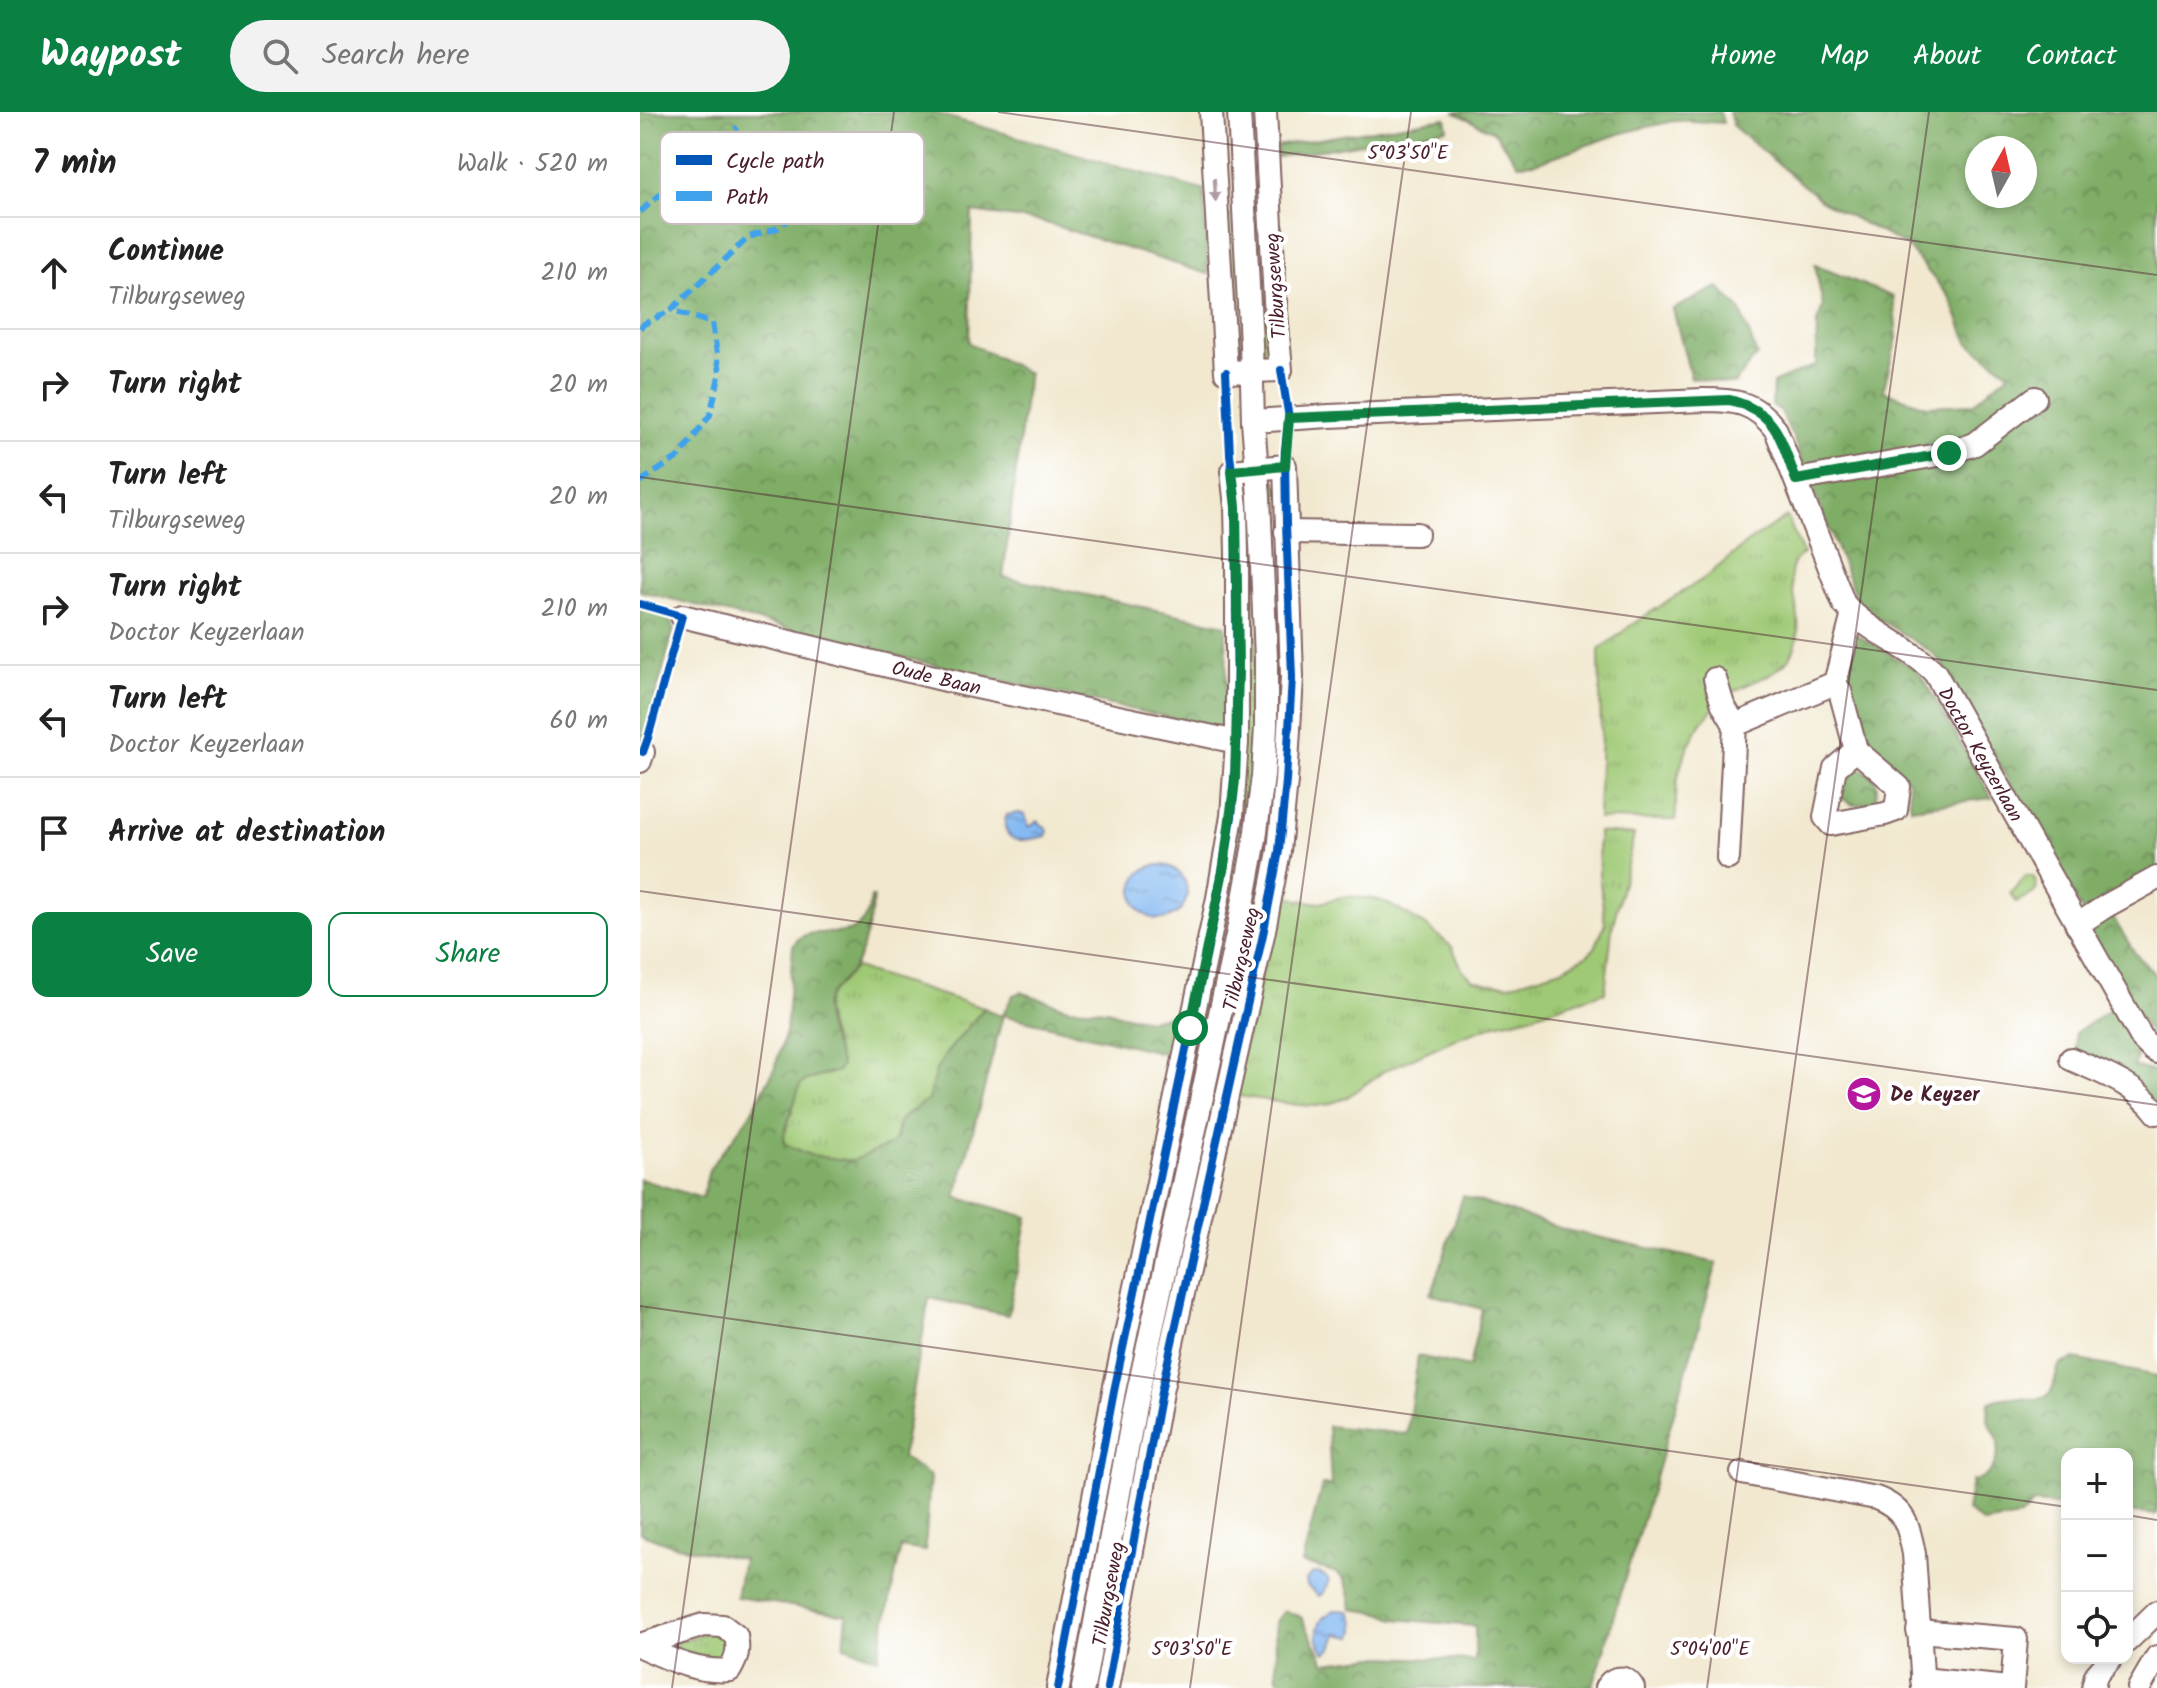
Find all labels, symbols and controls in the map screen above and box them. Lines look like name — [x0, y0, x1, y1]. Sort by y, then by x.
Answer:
search box — [230, 20, 790, 92]
text: Waypost — [40, 26, 182, 86]
text: Search here — [322, 32, 470, 80]
icon: search — [258, 34, 302, 78]
text: Home — [1710, 34, 1776, 79]
text: Map — [1820, 34, 1869, 79]
text: About — [1913, 34, 1981, 79]
text: Contact — [2025, 34, 2117, 79]
legend — [660, 132, 924, 224]
north arrow — [1965, 136, 2037, 208]
text: 7 min — [32, 137, 117, 191]
text: 5°03'50"E — [1368, 138, 1450, 170]
text: Walk · 520 m — [457, 143, 608, 185]
text: Cycle path — [726, 145, 825, 180]
one-way arrow — [1209, 178, 1222, 203]
text: Path — [726, 181, 769, 216]
text: Continue — [108, 228, 224, 276]
street label: Tilburgseweg — [1257, 232, 1297, 340]
icon: ahead — [32, 251, 76, 295]
text: 210 m — [541, 252, 608, 294]
text: Tilburgseweg — [108, 276, 246, 318]
text: Turn right — [108, 361, 241, 409]
icon: right — [32, 363, 76, 407]
text: 20 m — [549, 364, 608, 406]
route end — [1931, 435, 1967, 471]
text: Turn left — [108, 452, 227, 500]
icon: left — [32, 475, 76, 519]
text: 20 m — [549, 476, 608, 518]
text: Tilburgseweg — [108, 500, 246, 542]
text: Turn right — [108, 564, 241, 612]
icon: right — [32, 587, 76, 631]
text: 210 m — [541, 588, 608, 630]
text: Doctor Keyzerlaan — [108, 612, 305, 654]
street label: Oude Baan — [888, 653, 984, 706]
text: Turn left — [108, 676, 227, 724]
street label: Doctor Keyzerlaan — [1928, 681, 2030, 829]
icon: left — [32, 699, 76, 743]
text: 60 m — [549, 700, 608, 742]
text: Doctor Keyzerlaan — [108, 724, 305, 766]
text: Arrive at destination — [108, 809, 385, 857]
icon: arrive — [32, 811, 76, 855]
street label: Tilburgseweg — [1215, 904, 1270, 1015]
button: Save — [32, 912, 312, 997]
button: Share — [328, 912, 608, 997]
route start — [1172, 1010, 1208, 1046]
school or university icon: De Keyzer — [1845, 1075, 1883, 1113]
place label: De Keyzer — [1890, 1080, 1980, 1112]
map controls — [2061, 1448, 2133, 1664]
button: + — [2061, 1448, 2133, 1520]
button: − — [2061, 1520, 2133, 1592]
street label: Tilburgseweg — [1085, 1539, 1135, 1649]
button: locate — [2061, 1592, 2133, 1664]
text: 5°03'50"E — [1152, 1634, 1234, 1666]
text: 5°04'00"E — [1670, 1634, 1751, 1666]

